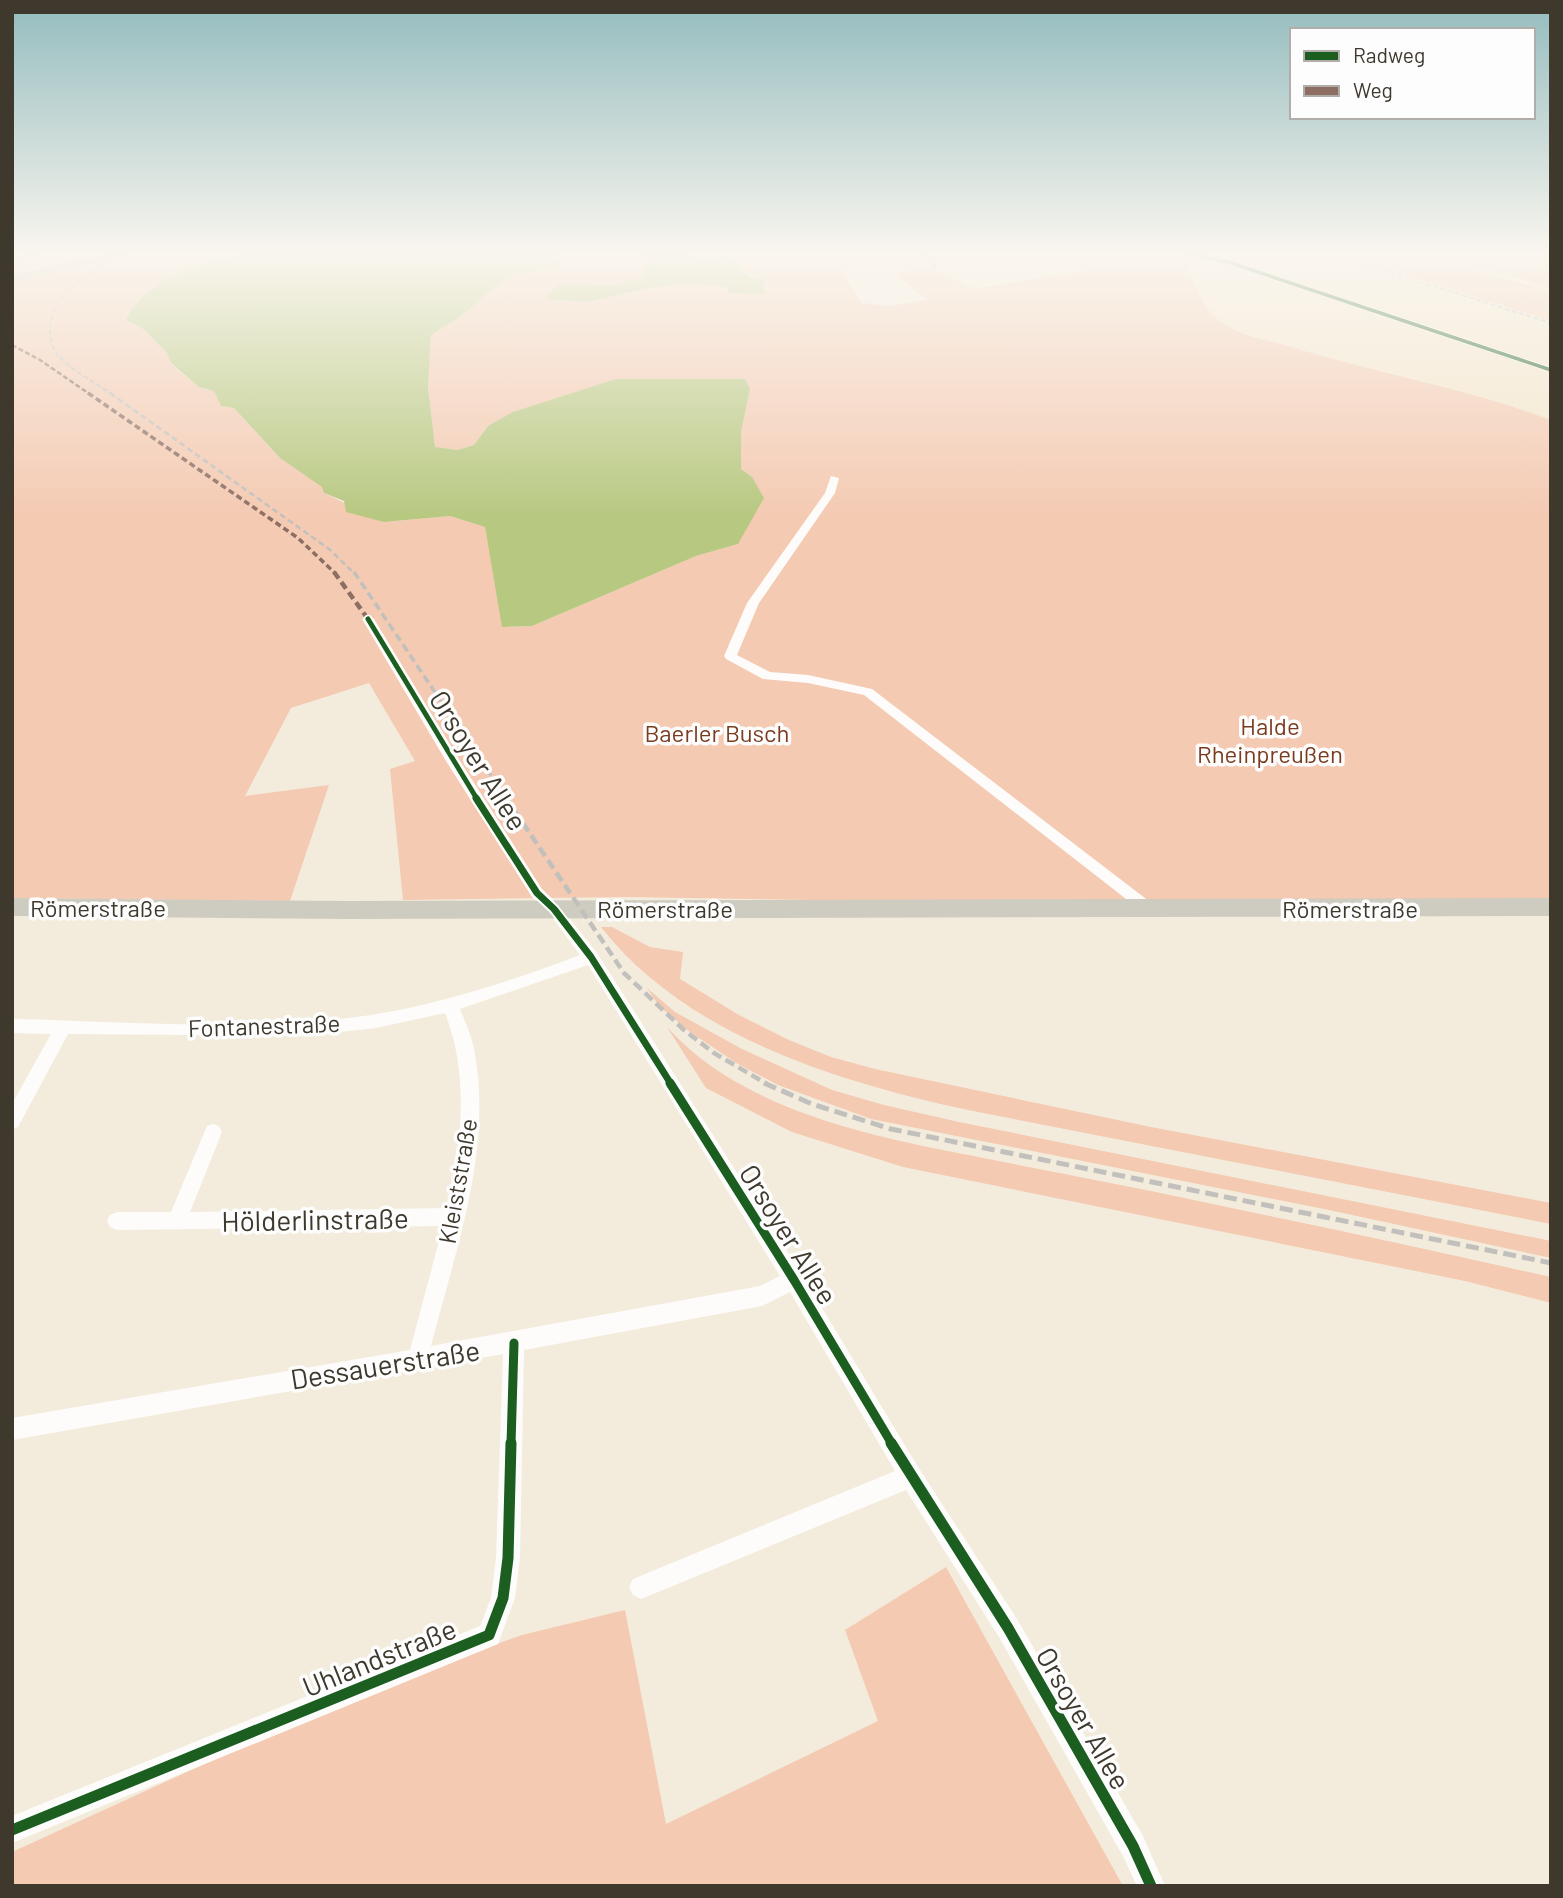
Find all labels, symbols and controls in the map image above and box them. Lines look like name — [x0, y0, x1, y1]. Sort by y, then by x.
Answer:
legend — [1290, 28, 1535, 119]
text: Radweg — [1353, 42, 1425, 67]
text: Weg — [1353, 77, 1393, 102]
street label: Orsoyer Allee — [423, 684, 535, 836]
park label: Halde Rheinpreußen — [1197, 711, 1343, 768]
park label: Baerler Busch — [644, 718, 790, 747]
street label: Römerstraße — [30, 893, 166, 922]
street label: Römerstraße — [597, 894, 733, 923]
street label: Römerstraße — [1282, 894, 1418, 923]
street label: Fontanestraße — [187, 1008, 341, 1042]
street label: Kleiststraße — [432, 1116, 482, 1246]
street label: Orsoyer Allee — [733, 1158, 845, 1310]
street label: Hölderlinstraße — [221, 1200, 409, 1238]
street label: Dessauerstraße — [288, 1332, 482, 1396]
street label: Uhlandstraße — [297, 1611, 461, 1703]
street label: Orsoyer Allee — [1030, 1641, 1138, 1795]

